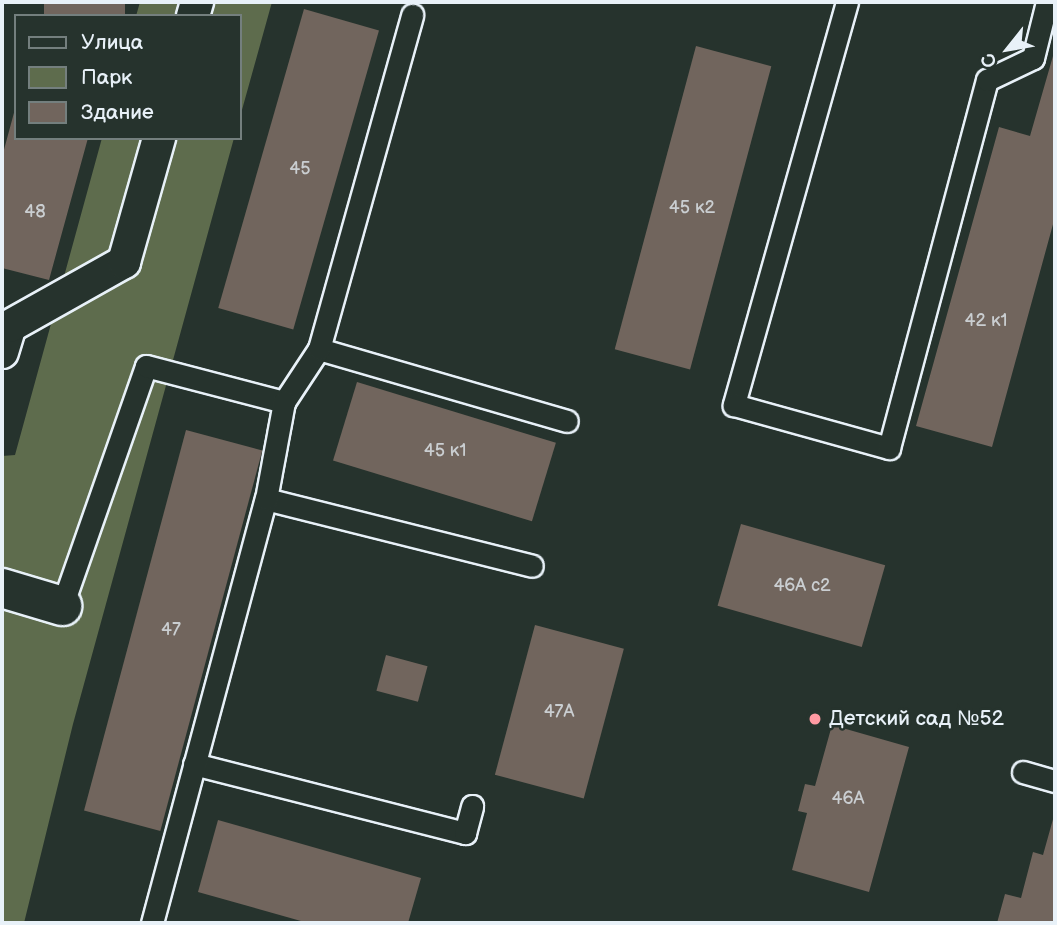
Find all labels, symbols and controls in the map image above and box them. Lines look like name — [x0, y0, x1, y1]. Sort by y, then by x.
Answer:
legend — [14, 14, 242, 140]
north arrow — [973, 14, 1043, 84]
text: Улица — [81, 30, 143, 55]
text: С — [976, 48, 1003, 72]
text: Парк — [81, 65, 132, 90]
text: Здание — [81, 100, 154, 125]
house number: 45 — [289, 158, 311, 180]
house number: 45 к2 — [669, 197, 715, 219]
house number: 48 — [24, 201, 46, 223]
house number: 42 к1 — [964, 310, 1008, 332]
house number: 45 к1 — [424, 440, 466, 462]
house number: 46А с2 — [773, 575, 831, 597]
house number: 47 — [161, 619, 181, 641]
house number: 47А — [544, 701, 574, 723]
place label: Детский сад №52 — [829, 706, 1004, 732]
marker: Детский сад №52 — [807, 711, 823, 727]
house number: 46А — [832, 788, 864, 810]

